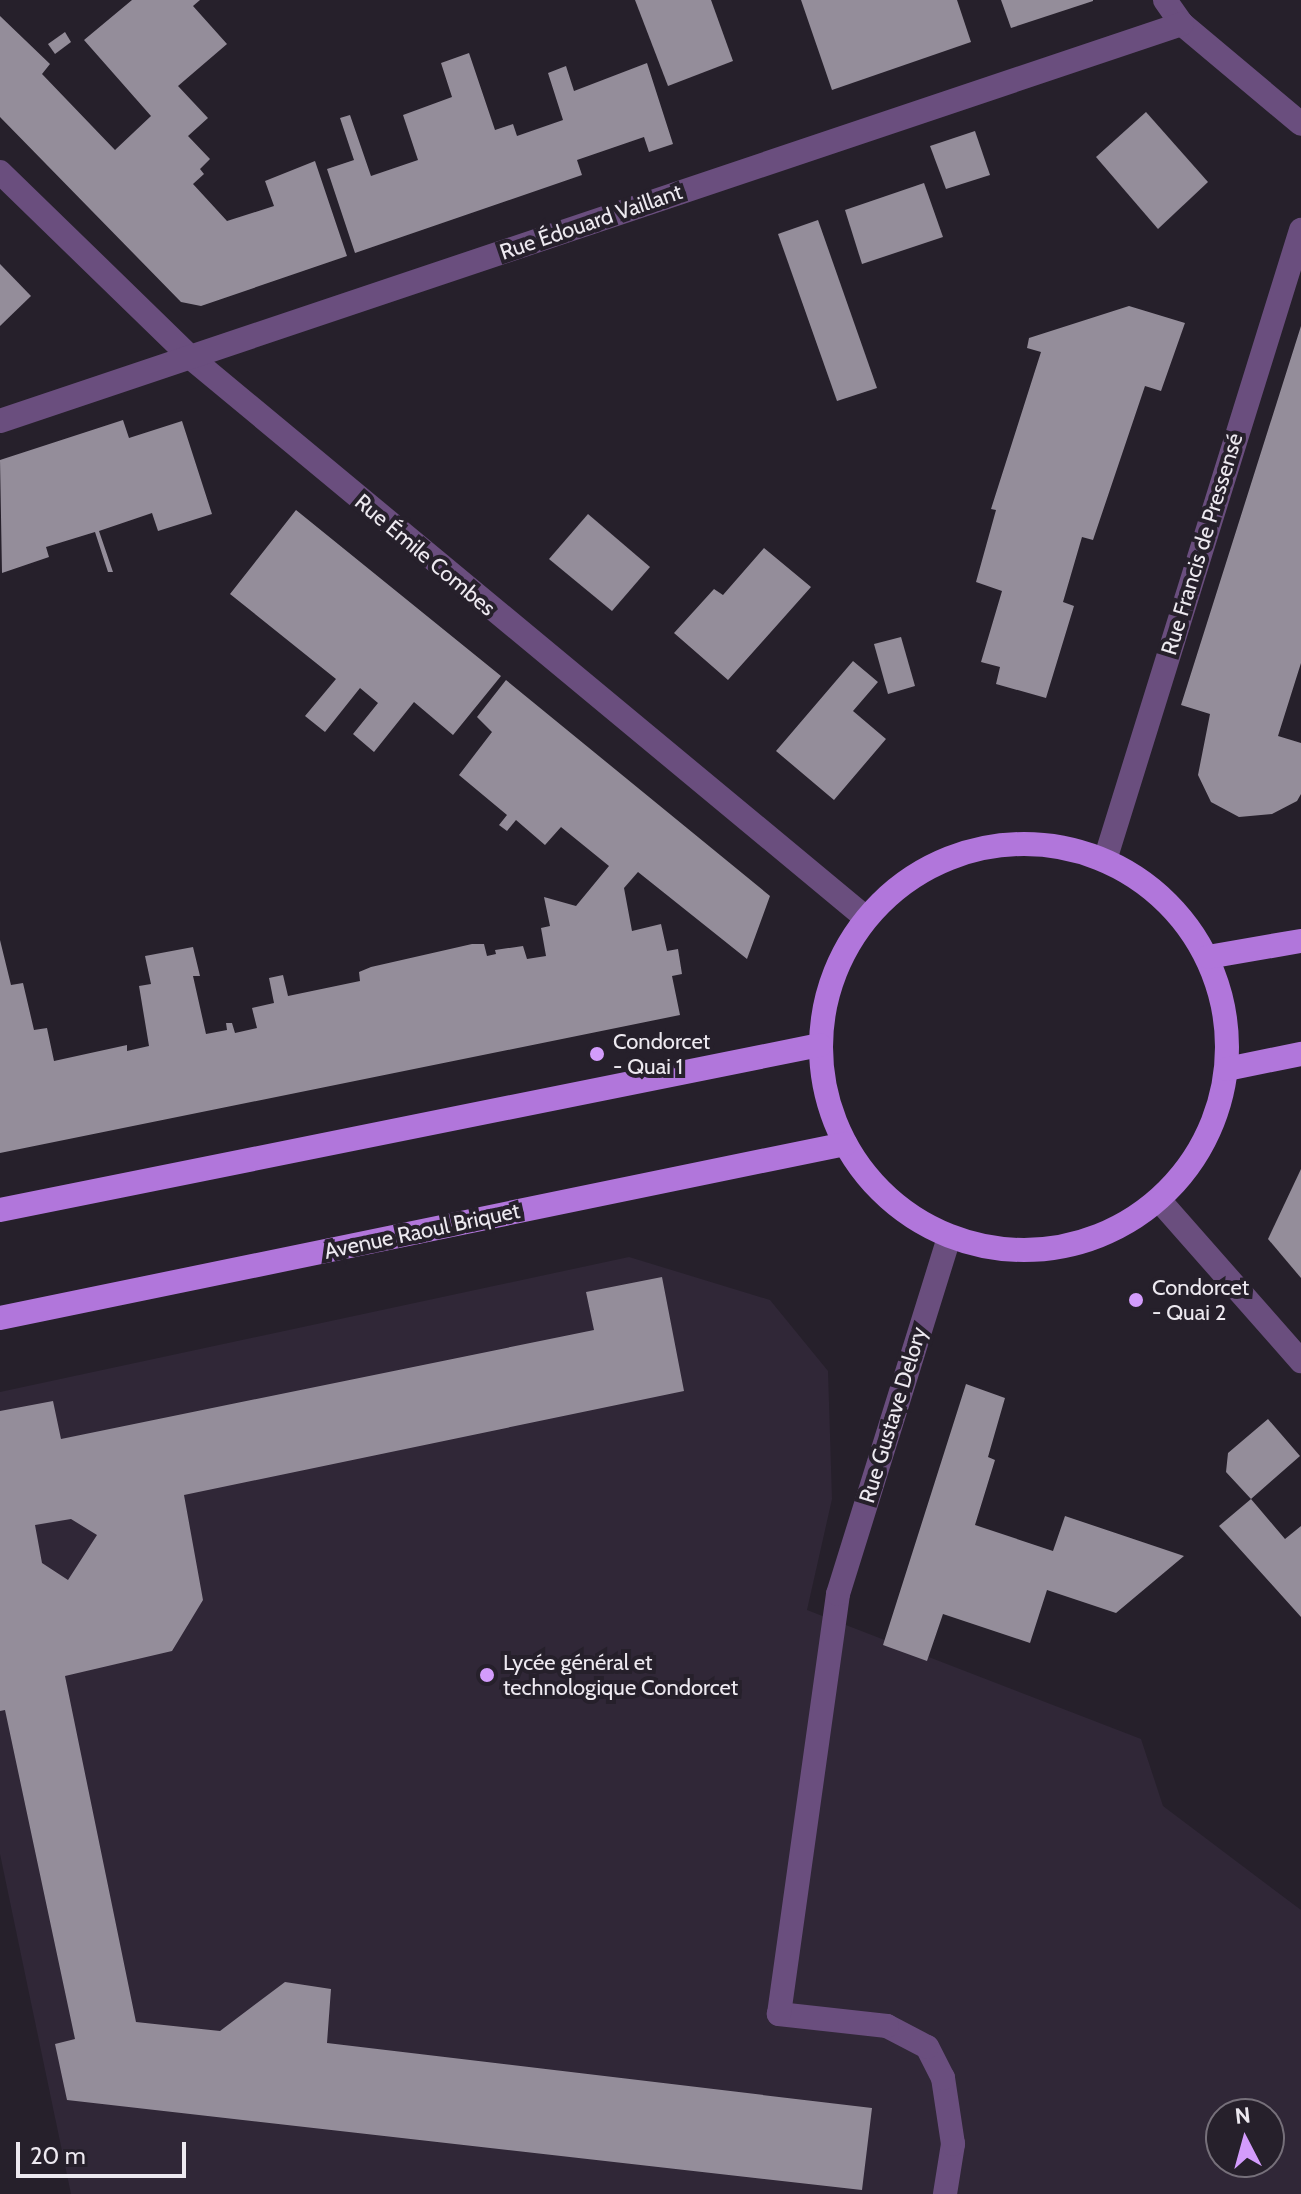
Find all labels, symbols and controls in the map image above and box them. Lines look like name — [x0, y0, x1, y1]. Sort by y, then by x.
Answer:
street label: Rue Édouard Vaillant — [496, 178, 686, 266]
street label: Rue Francis de Pressensé — [1156, 430, 1248, 658]
street label: Rue Émile Combes — [349, 489, 501, 621]
place label: Condorcet - Quai 1 — [613, 1028, 710, 1080]
marker: Condorcet - Quai 1 — [588, 1045, 606, 1063]
street label: Avenue Raoul Briquet — [322, 1197, 522, 1265]
place label: Condorcet - Quai 2 — [1152, 1274, 1249, 1326]
marker: Condorcet - Quai 2 — [1127, 1291, 1145, 1309]
street label: Rue Gustave Delory — [854, 1324, 932, 1506]
place label: Lycée général et technologique Condorcet — [503, 1649, 738, 1700]
marker: Lycée général et technologique Condorcet — [478, 1666, 496, 1684]
north arrow — [1205, 2098, 1285, 2178]
text: N — [1233, 2101, 1252, 2130]
scale bar — [20, 2126, 190, 2176]
text: 20 m — [30, 2141, 86, 2170]

